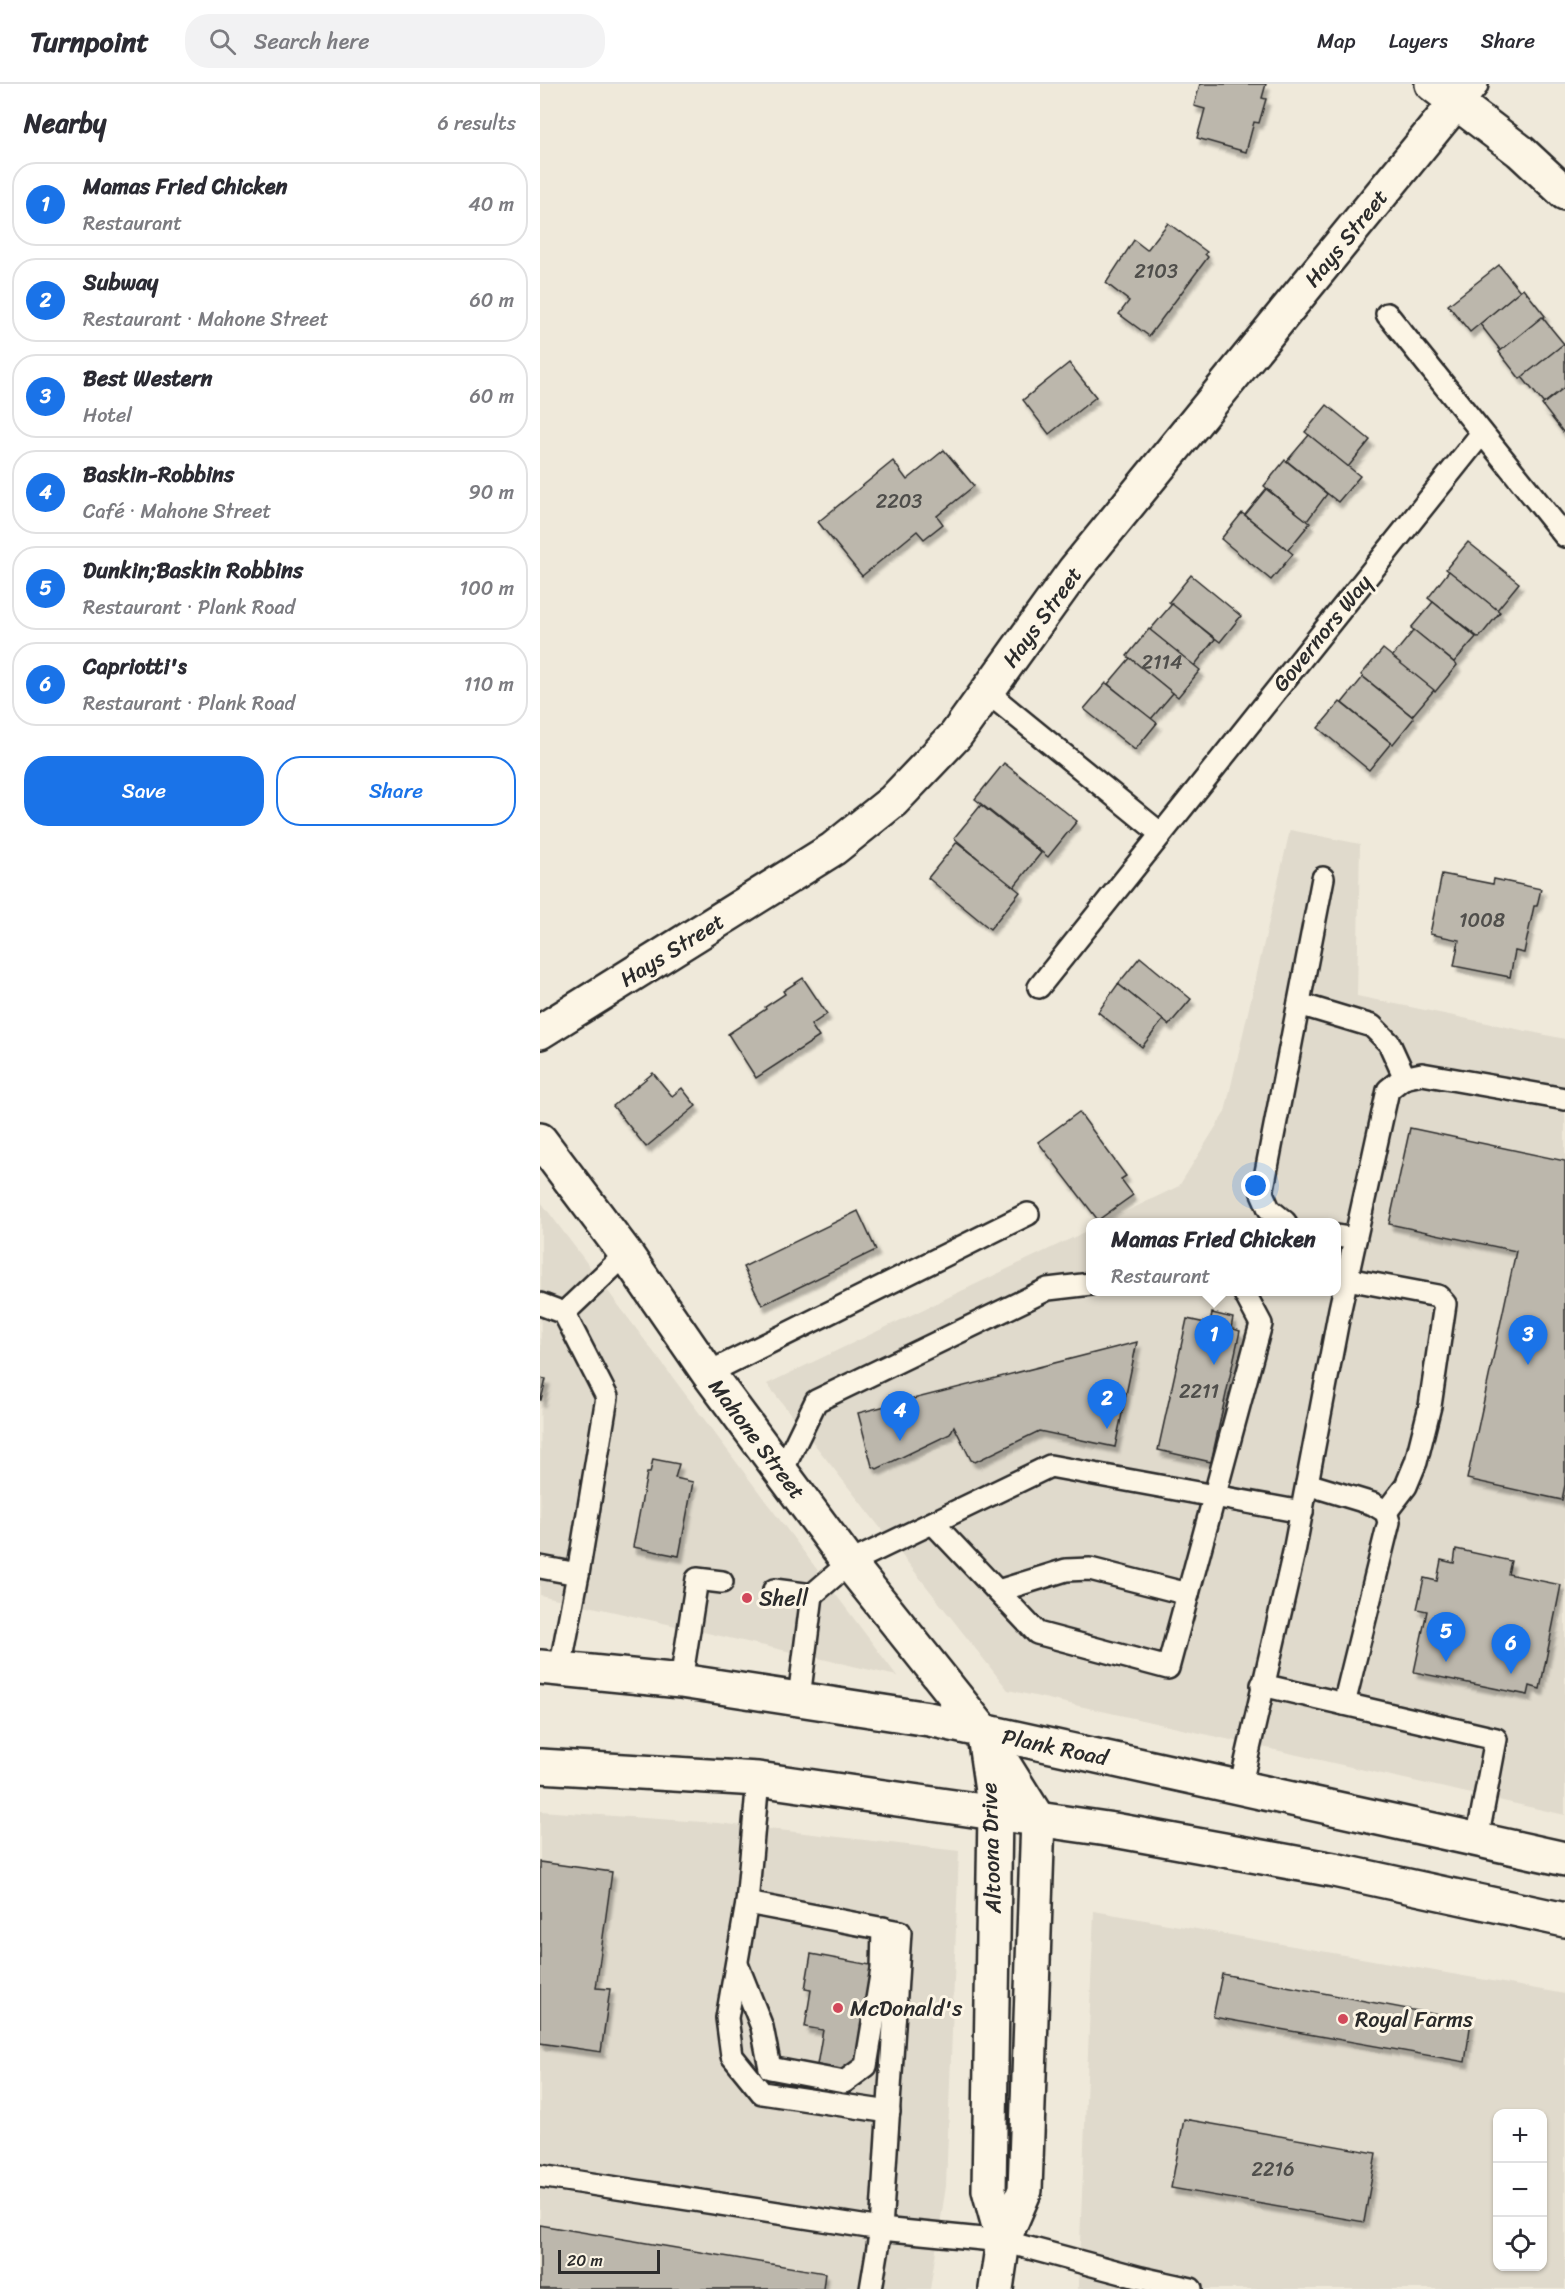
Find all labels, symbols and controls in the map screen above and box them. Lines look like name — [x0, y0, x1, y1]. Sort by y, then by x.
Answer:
search box — [185, 14, 605, 68]
text: Turnpoint — [30, 17, 149, 66]
text: Search here — [254, 22, 370, 61]
text: Map — [1317, 22, 1356, 60]
text: Layers — [1389, 22, 1448, 60]
text: Share — [1481, 22, 1535, 60]
icon: search — [206, 25, 239, 58]
text: Nearby — [24, 100, 106, 146]
text: 6 results — [437, 106, 516, 141]
text: Mamas Fried Chicken — [83, 167, 287, 206]
street label: Hays Street — [1294, 180, 1398, 296]
text: 1 — [41, 187, 50, 222]
text: 40 m — [468, 187, 514, 222]
text: Restaurant — [83, 206, 182, 241]
house number: 2103 — [1134, 254, 1178, 289]
text: Subway — [83, 263, 158, 302]
text: 2 — [40, 283, 51, 318]
text: 60 m — [469, 283, 514, 318]
text: Restaurant · Mahone Street — [83, 302, 328, 337]
text: Best Western — [83, 359, 212, 398]
text: 3 — [40, 379, 51, 414]
text: 60 m — [469, 379, 514, 414]
text: Hotel — [83, 398, 132, 433]
text: Baskin-Robbins — [83, 455, 234, 494]
text: 4 — [39, 475, 52, 510]
text: 90 m — [469, 475, 514, 510]
house number: 2203 — [876, 484, 922, 519]
text: Café · Mahone Street — [83, 494, 271, 529]
text: Dunkin;Baskin Robbins — [83, 551, 303, 590]
street label: Hays Street — [992, 558, 1093, 676]
street label: Governors Way — [1262, 565, 1382, 701]
text: 5 — [39, 571, 52, 606]
text: 100 m — [460, 571, 514, 606]
text: Restaurant · Plank Road — [83, 590, 295, 625]
house number: 2114 — [1141, 645, 1183, 680]
text: Capriotti's — [83, 647, 187, 686]
text: 6 — [40, 667, 51, 702]
text: 110 m — [464, 667, 514, 702]
text: Restaurant · Plank Road — [83, 686, 295, 721]
button: Save — [24, 756, 264, 826]
button: Share — [276, 756, 516, 826]
street label: Hays Street — [612, 902, 733, 998]
house number: 1008 — [1459, 903, 1505, 938]
your location — [1241, 1171, 1270, 1200]
popup — [1086, 1218, 1341, 1296]
text: Mamas Fried Chicken — [1111, 1220, 1316, 1259]
text: Restaurant — [1111, 1259, 1210, 1294]
pin: 1 — [1194, 1316, 1234, 1365]
pin: 3 — [1508, 1316, 1548, 1365]
street label: Mahone Street — [698, 1370, 816, 1508]
house number: 2211 — [1179, 1374, 1219, 1409]
pin: 2 — [1088, 1380, 1126, 1429]
pin: 4 — [880, 1392, 920, 1441]
place label: Shell — [759, 1579, 809, 1618]
marker: Shell — [740, 1591, 754, 1605]
pin: 5 — [1426, 1612, 1466, 1662]
pin: 6 — [1492, 1624, 1530, 1674]
street label: Plank Road — [999, 1717, 1113, 1777]
street label: Altoona Drive — [969, 1782, 1013, 1915]
place label: McDonald's — [850, 1989, 963, 2028]
place label: Royal Farms — [1355, 2000, 1474, 2039]
marker: McDonald's — [831, 2001, 845, 2015]
marker: Royal Farms — [1336, 2012, 1350, 2026]
map controls — [1493, 2109, 1547, 2271]
button: + — [1493, 2109, 1547, 2163]
house number: 2216 — [1251, 2152, 1295, 2187]
button: − — [1493, 2163, 1547, 2217]
button: locate — [1493, 2217, 1547, 2271]
text: 20 m — [567, 2246, 603, 2275]
scale bar — [558, 2247, 660, 2274]

